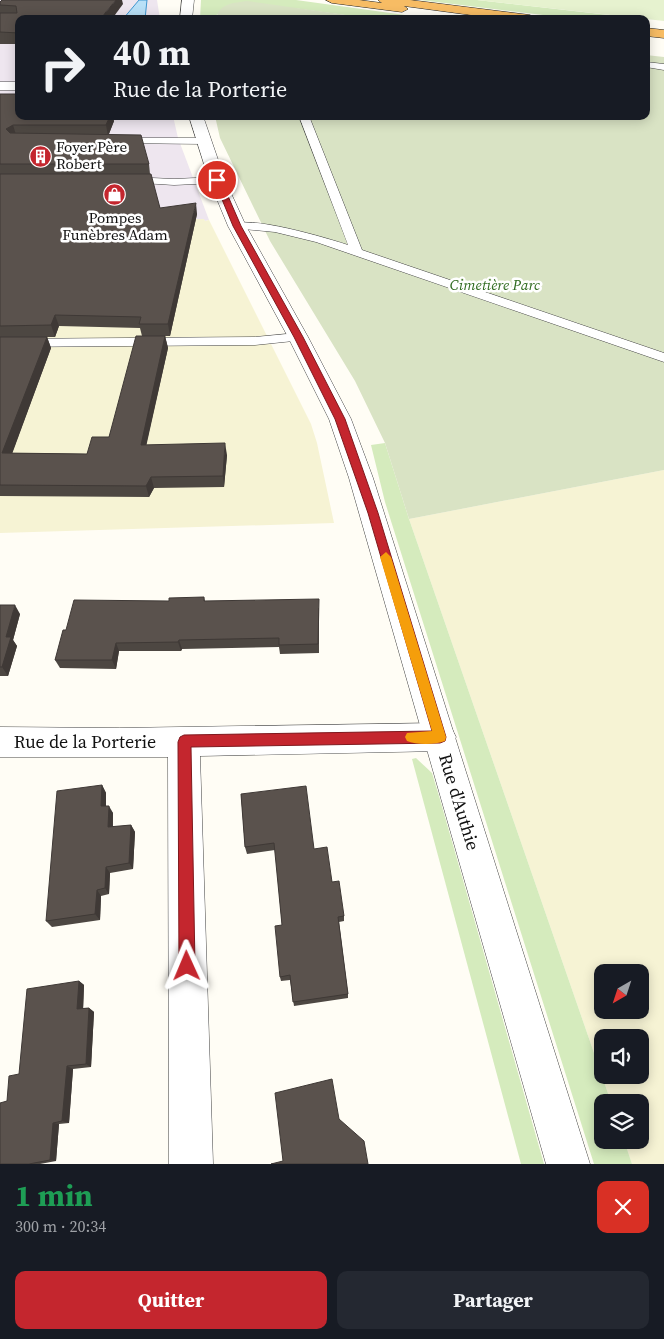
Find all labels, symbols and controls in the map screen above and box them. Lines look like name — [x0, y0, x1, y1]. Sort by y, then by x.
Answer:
text: 40 m — [113, 29, 190, 77]
icon: right — [30, 35, 95, 100]
text: Rue de la Porterie — [113, 74, 287, 104]
place label: Foyer Père Robert — [56, 136, 127, 174]
building icon: Foyer Père Robert — [28, 144, 52, 168]
pin — [196, 159, 238, 201]
icon: arrive — [203, 166, 231, 194]
shop icon: Pompes Funèbres Adam — [103, 183, 127, 207]
place label: Pompes Funèbres Adam — [62, 207, 168, 245]
park label: Cimetière Parc — [450, 274, 541, 295]
street label: Rue de la Porterie — [14, 729, 156, 754]
street label: Rue d'Authie — [433, 750, 486, 853]
position arrow — [160, 939, 212, 991]
north arrow — [594, 964, 649, 1019]
map controls — [594, 964, 649, 1149]
button: sound — [594, 1029, 649, 1084]
button: layers — [594, 1094, 649, 1149]
text: 1 min — [15, 1175, 93, 1216]
button: close — [597, 1181, 649, 1233]
text: 300 m · 20:34 — [15, 1215, 106, 1237]
button: Quitter — [15, 1271, 327, 1329]
button: Partager — [337, 1271, 649, 1329]

